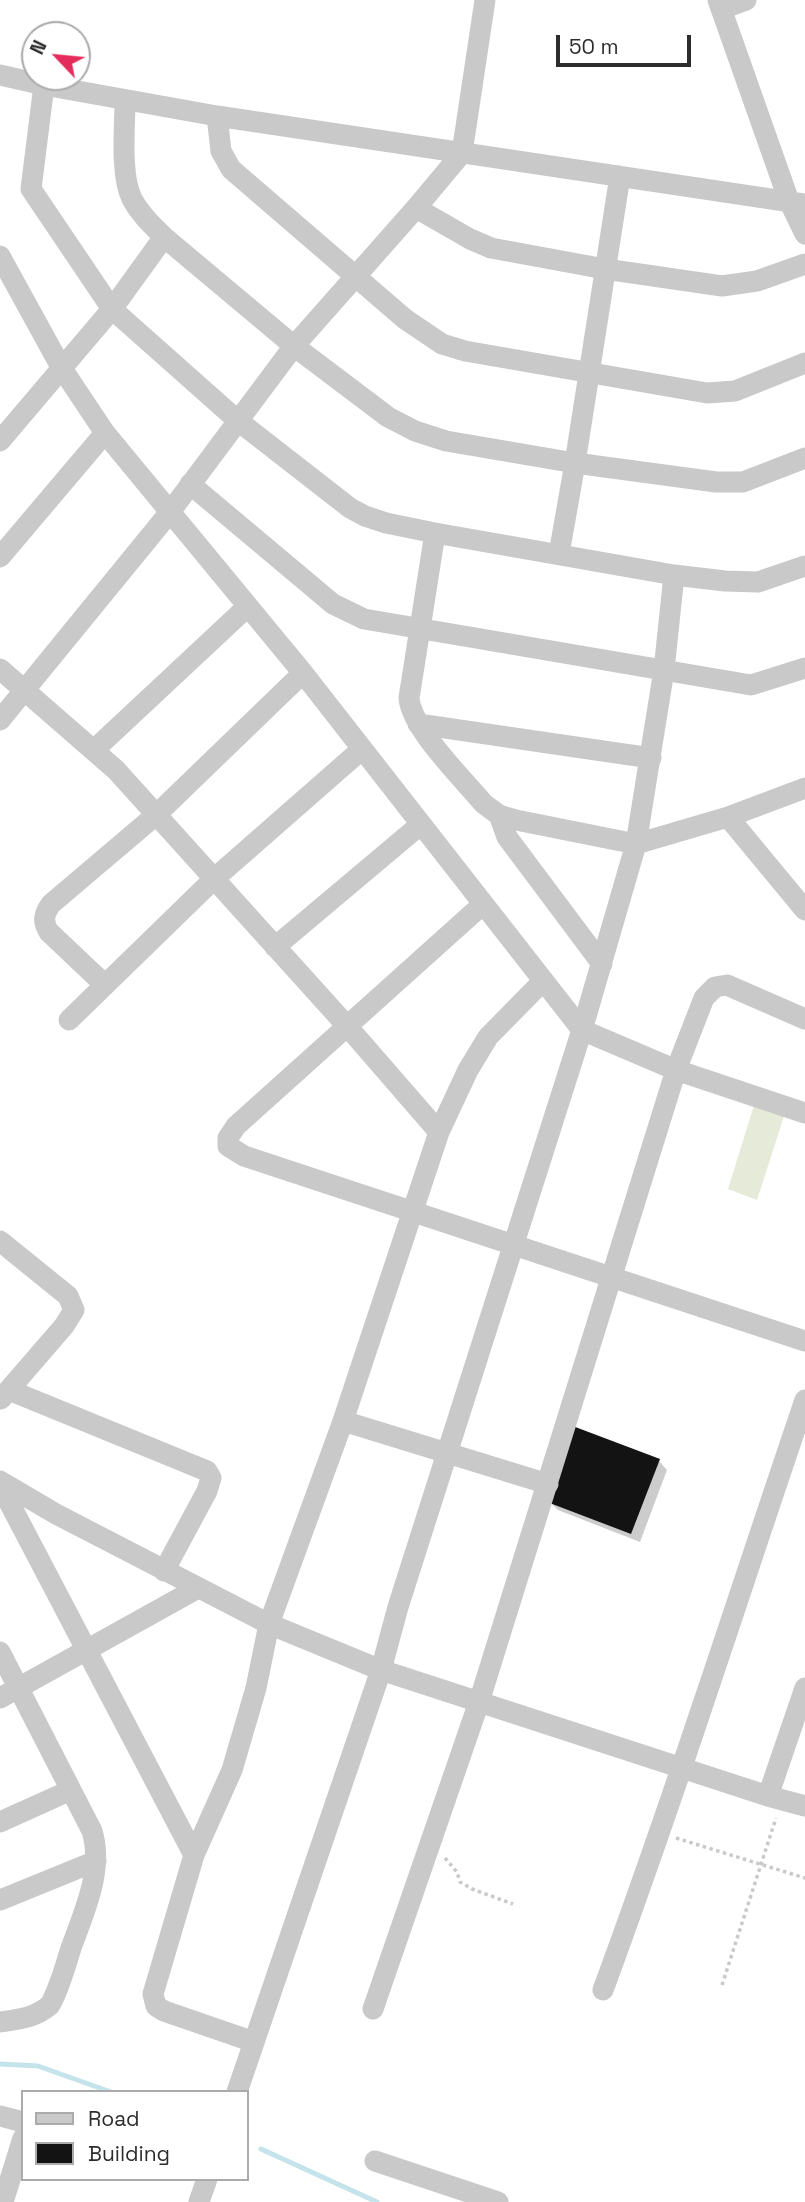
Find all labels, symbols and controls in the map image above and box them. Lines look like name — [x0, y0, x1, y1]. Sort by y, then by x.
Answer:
north arrow — [21, 21, 91, 91]
scale bar — [560, 21, 695, 65]
text: 50 m — [569, 33, 619, 60]
text: N — [24, 36, 52, 59]
legend — [21, 2090, 248, 2181]
text: Road — [88, 2105, 140, 2132]
text: Building — [88, 2140, 170, 2167]

